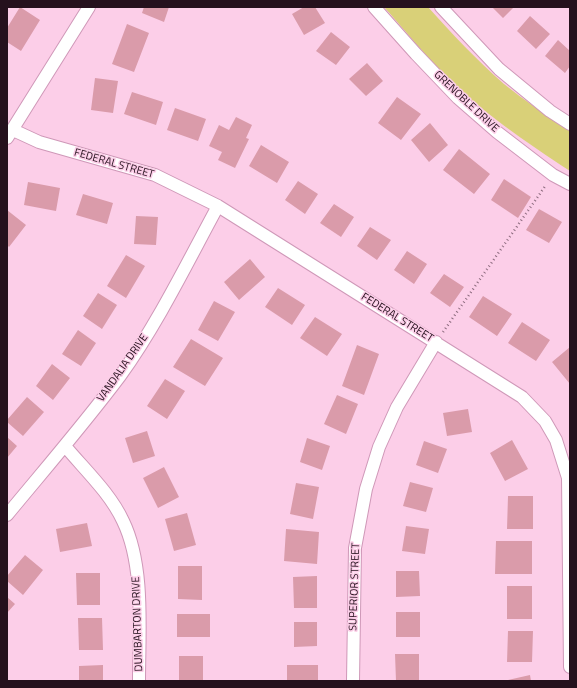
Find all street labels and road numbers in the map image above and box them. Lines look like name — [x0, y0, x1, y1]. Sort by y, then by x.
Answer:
street label: GRENOBLE DRIVE — [431, 69, 501, 135]
street label: FEDERAL STREET — [73, 146, 155, 182]
street label: FEDERAL STREET — [359, 291, 435, 345]
street label: VANDALIA DRIVE — [95, 332, 151, 404]
street label: SUPERIOR STREET — [347, 543, 363, 631]
street label: DUMBARTON DRIVE — [130, 576, 146, 672]

